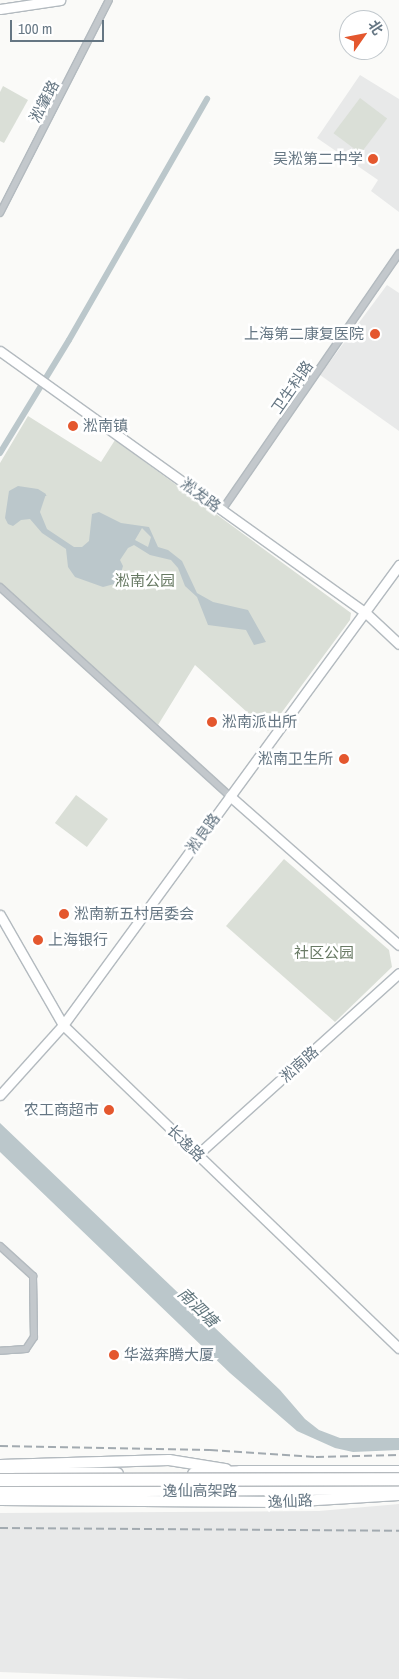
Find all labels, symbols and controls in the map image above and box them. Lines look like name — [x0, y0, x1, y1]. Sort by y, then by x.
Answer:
scale bar — [12, 10, 106, 42]
north arrow — [339, 10, 389, 60]
text: 北 — [364, 17, 387, 38]
text: 100 m — [18, 18, 52, 39]
street label: 淞肇路 — [25, 77, 63, 125]
place label: 吴淞第二中学 — [273, 150, 363, 168]
marker: 吴淞第二中学 — [367, 153, 379, 165]
place label: 上海第二康复医院 — [244, 325, 364, 343]
marker: 上海第二康复医院 — [368, 327, 382, 341]
street label: 卫生科路 — [267, 357, 317, 417]
place label: 淞南镇 — [83, 417, 128, 435]
marker: 淞南镇 — [67, 420, 79, 432]
street label: 淞发路 — [178, 474, 224, 516]
park label: 淞南公园 — [115, 572, 175, 590]
place label: 淞南派出所 — [222, 713, 297, 731]
marker: 淞南派出所 — [206, 716, 218, 728]
place label: 淞南卫生所 — [258, 750, 333, 768]
marker: 淞南卫生所 — [337, 752, 351, 766]
street label: 淞良路 — [182, 810, 224, 856]
place label: 淞南新五村居委会 — [74, 905, 194, 923]
marker: 淞南新五村居委会 — [58, 908, 70, 920]
place label: 上海银行 — [48, 931, 108, 949]
marker: 上海银行 — [32, 934, 44, 946]
park label: 社区公园 — [294, 944, 354, 962]
street label: 淞南路 — [276, 1042, 322, 1086]
place label: 农工商超市 — [24, 1101, 99, 1119]
marker: 农工商超市 — [103, 1104, 115, 1116]
street label: 长逸路 — [164, 1121, 208, 1165]
water label: 南泗塘 — [174, 1283, 222, 1331]
place label: 华滋奔腾大厦 — [124, 1346, 214, 1364]
marker: 华滋奔腾大厦 — [108, 1349, 120, 1361]
street label: 逸仙高架路 — [163, 1482, 237, 1500]
street label: 逸仙路 — [267, 1491, 313, 1511]

